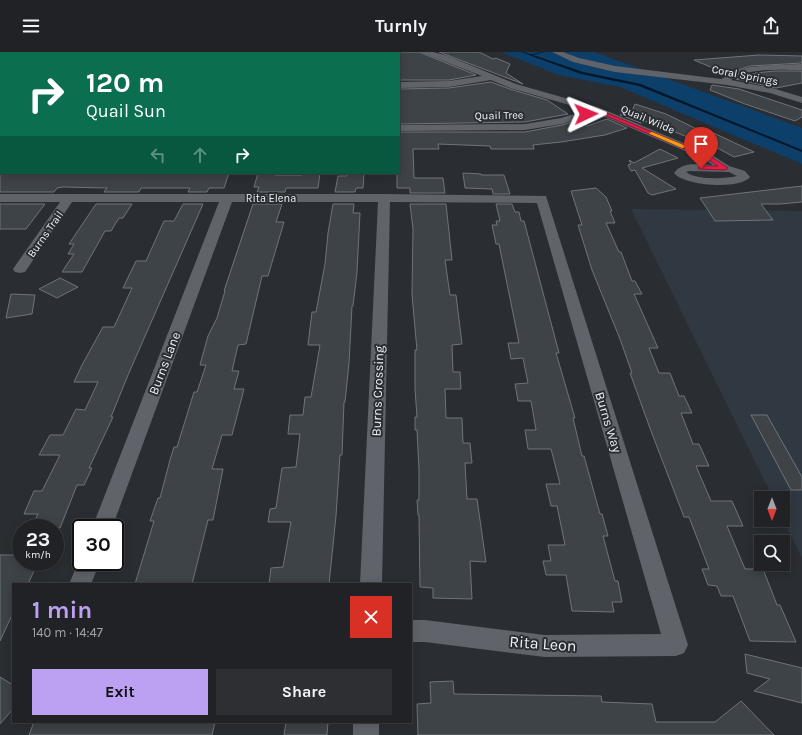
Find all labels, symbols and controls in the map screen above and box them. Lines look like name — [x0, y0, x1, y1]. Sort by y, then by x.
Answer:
icon: menu — [20, 15, 42, 37]
text: Turnly — [375, 15, 427, 37]
icon: share — [760, 15, 782, 37]
street label: Coral Springs — [711, 63, 779, 88]
text: 120 m — [86, 66, 164, 99]
icon: right — [20, 68, 72, 120]
position arrow — [565, 93, 607, 135]
text: Quail Sun — [86, 100, 166, 122]
street label: Quail Wilde — [619, 102, 677, 137]
street label: Quail Tree — [474, 109, 524, 122]
pin — [684, 127, 718, 168]
icon: arrive — [690, 133, 712, 155]
icon: left — [147, 144, 169, 166]
icon: ahead — [189, 144, 211, 166]
icon: right — [231, 144, 253, 166]
street label: Rita Elena — [246, 192, 296, 205]
street label: Burns Trail — [25, 209, 66, 260]
street label: Burns Lane — [146, 329, 183, 397]
street label: Burns Crossing — [368, 345, 387, 437]
street label: Burns Way — [592, 390, 625, 454]
north arrow — [754, 491, 790, 527]
map controls — [754, 491, 790, 571]
speed limit sign: 30 — [72, 519, 124, 571]
text: 23 — [26, 528, 50, 551]
button: search — [754, 535, 790, 571]
text: km/h — [25, 549, 51, 561]
text: 1 min — [32, 596, 92, 624]
button: close — [350, 596, 392, 638]
text: 140 m · 14:47 — [32, 625, 103, 640]
street label: Rita Leon — [509, 632, 577, 655]
button: Exit — [32, 669, 208, 715]
button: Share — [216, 669, 392, 715]

